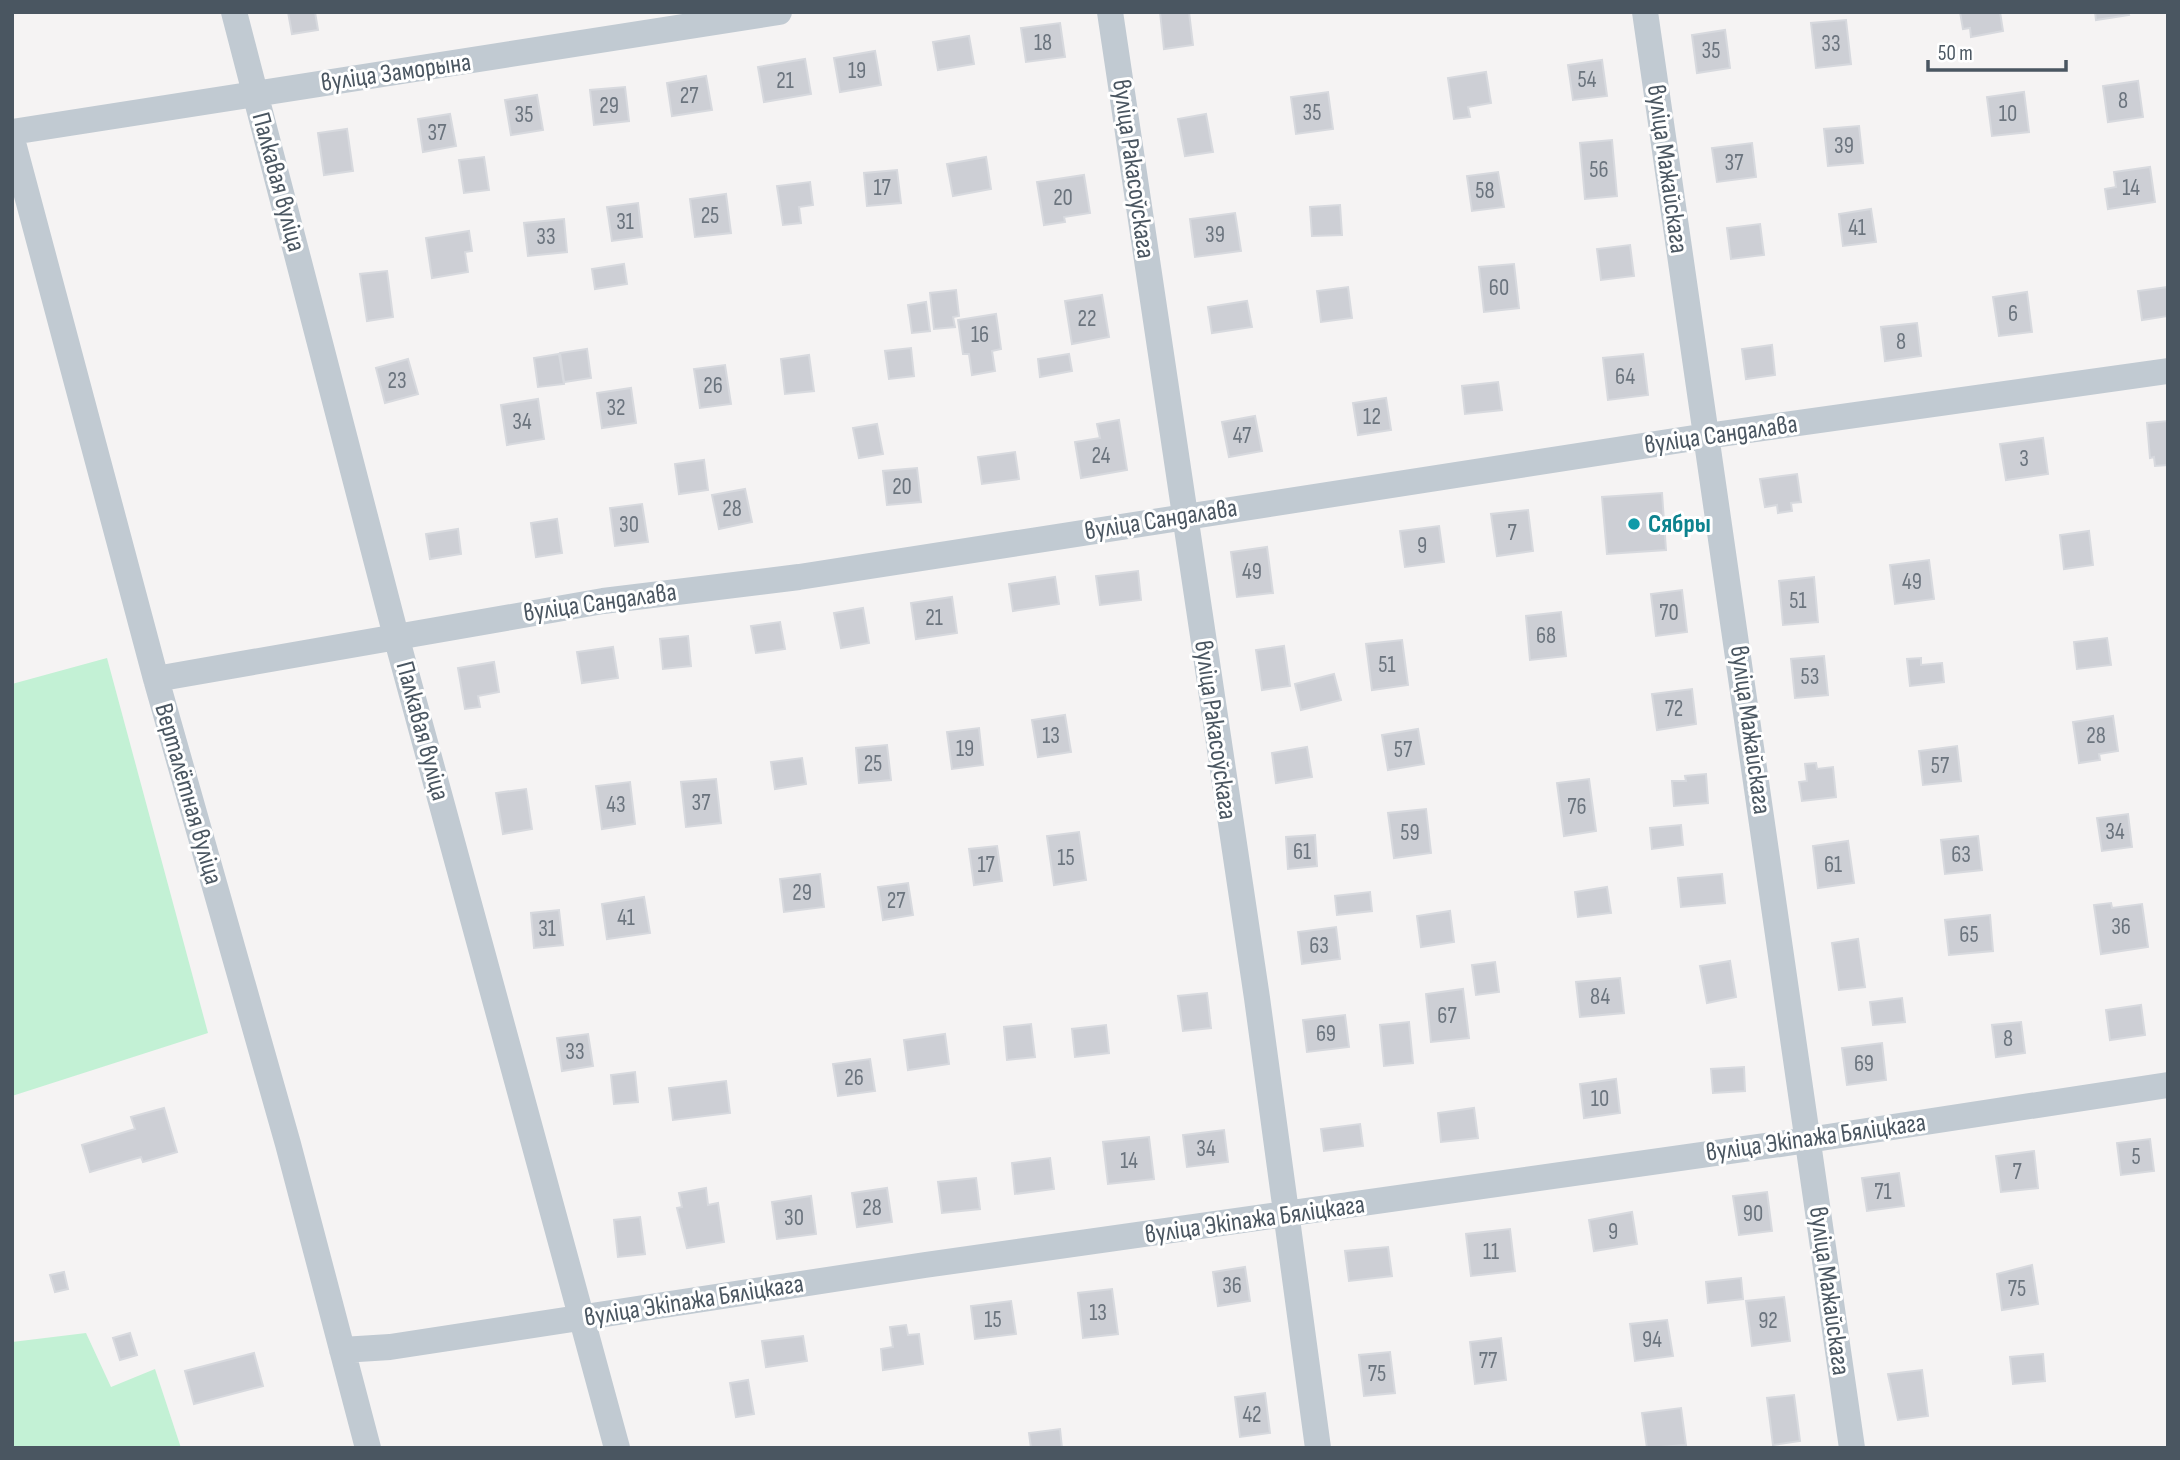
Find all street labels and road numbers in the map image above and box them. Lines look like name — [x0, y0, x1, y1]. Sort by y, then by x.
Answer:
street label: вуліца Заморына — [319, 47, 473, 99]
street label: вуліца Ракасоўскага — [1105, 77, 1161, 261]
street label: вуліца Мажайскага — [1640, 83, 1694, 255]
street label: Палкавая вуліца — [245, 109, 311, 255]
street label: вуліца Сандалава — [1643, 409, 1799, 461]
street label: вуліца Сандалава — [1083, 493, 1239, 547]
street label: вуліца Сандалава — [522, 577, 678, 629]
street label: вуліца Ракасоўскага — [1187, 638, 1243, 822]
street label: вуліца Мажайскага — [1723, 644, 1777, 816]
street label: Палкавая вуліца — [389, 658, 455, 804]
street label: Верталётная вуліца — [147, 700, 229, 888]
street label: вуліца Экіпажа Бяліцкага — [1704, 1107, 1928, 1169]
street label: вуліца Экіпажа Бяліцкага — [1143, 1189, 1367, 1251]
street label: вуліца Мажайскага — [1802, 1205, 1856, 1377]
street label: вуліца Экіпажа Бяліцкага — [582, 1268, 806, 1334]

